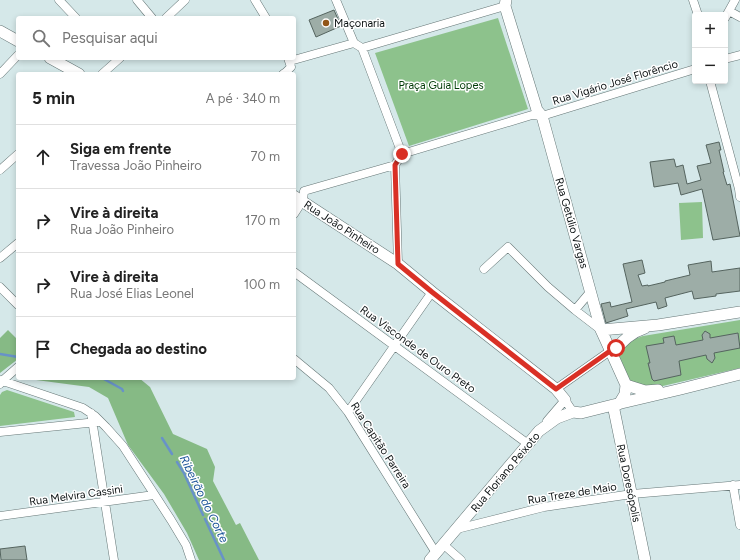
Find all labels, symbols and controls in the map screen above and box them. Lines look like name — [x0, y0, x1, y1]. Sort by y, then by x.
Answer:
map controls — [692, 12, 728, 84]
button: + — [692, 12, 728, 48]
search box — [16, 16, 296, 60]
place label: Maçonaria — [334, 17, 385, 30]
marker: Maçonaria — [321, 18, 331, 28]
icon: search — [30, 27, 52, 49]
text: Pesquisar aqui — [62, 29, 158, 47]
button: − — [692, 48, 728, 84]
street label: Rua Vigário José Florêncio — [551, 57, 679, 108]
park label: Praça Guia Lopes — [398, 79, 484, 92]
text: 5 min — [32, 88, 75, 108]
text: A pé · 340 m — [206, 91, 280, 106]
text: Siga em frente — [70, 140, 171, 158]
route end — [393, 145, 411, 163]
icon: ahead — [32, 146, 54, 168]
text: 70 m — [250, 149, 280, 164]
text: Travessa João Pinheiro — [70, 158, 202, 173]
street label: Rua Getúlio Vargas — [552, 176, 591, 270]
street label: Rua João Pinheiro — [301, 198, 382, 257]
text: Vire à direita — [70, 204, 159, 222]
icon: right — [32, 210, 54, 232]
text: 170 m — [245, 213, 280, 228]
text: Rua João Pinheiro — [70, 222, 174, 237]
text: Vire à direita — [70, 268, 159, 286]
icon: right — [32, 274, 54, 296]
text: 100 m — [244, 277, 280, 292]
text: Rua José Elias Leonel — [70, 286, 194, 301]
street label: Rua Visconde de Ouro Preto — [357, 303, 478, 396]
icon: arrive — [32, 338, 54, 360]
route start — [607, 339, 625, 357]
text: Chegada ao destino — [70, 340, 207, 358]
street label: Rua Capitão Parreira — [348, 400, 413, 491]
street label: Rua Floriano Peixoto — [468, 430, 543, 515]
street label: Rua Doresópolis — [614, 443, 643, 523]
water label: Ribeirão do Corte — [177, 453, 231, 545]
street label: Rua Treze de Maio — [527, 480, 617, 507]
street label: Rua Melvira Cassini — [28, 482, 124, 509]

